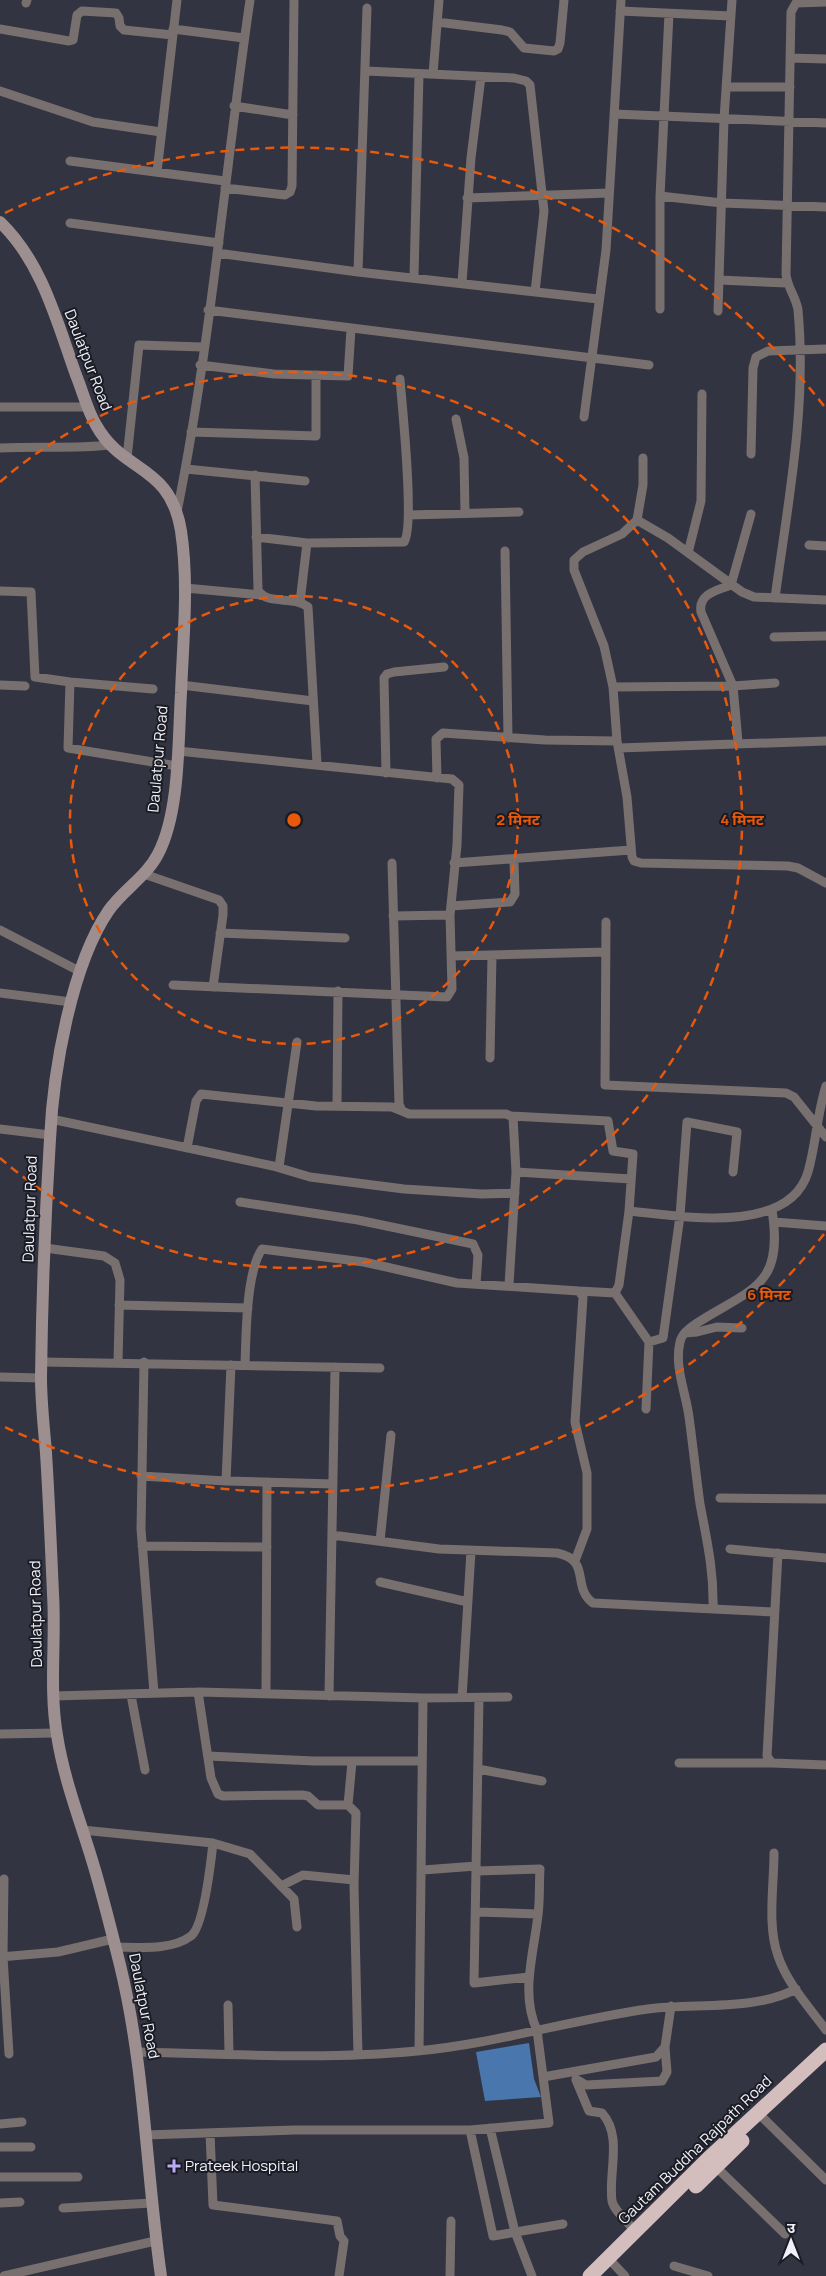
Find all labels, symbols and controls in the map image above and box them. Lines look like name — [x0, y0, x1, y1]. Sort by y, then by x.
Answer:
street label: Daulatpur Road — [60, 306, 117, 413]
street label: Daulatpur Road — [142, 705, 173, 813]
text: 2 मिनट — [496, 809, 541, 830]
text: 4 मिनट — [720, 809, 765, 830]
centre of rings — [285, 811, 303, 829]
street label: Daulatpur Road — [17, 1155, 42, 1263]
text: 6 मिनट — [747, 1284, 792, 1305]
street label: Daulatpur Road — [24, 1560, 47, 1668]
street label: Daulatpur Road — [124, 1951, 165, 2060]
street label: Gautam Buddha Rajpath Road — [613, 2070, 776, 2229]
place label: Prateek Hospital — [185, 2155, 298, 2176]
marker: Prateek Hospital — [167, 2159, 181, 2173]
north arrow — [766, 2216, 816, 2266]
text: उ — [787, 2218, 796, 2237]

